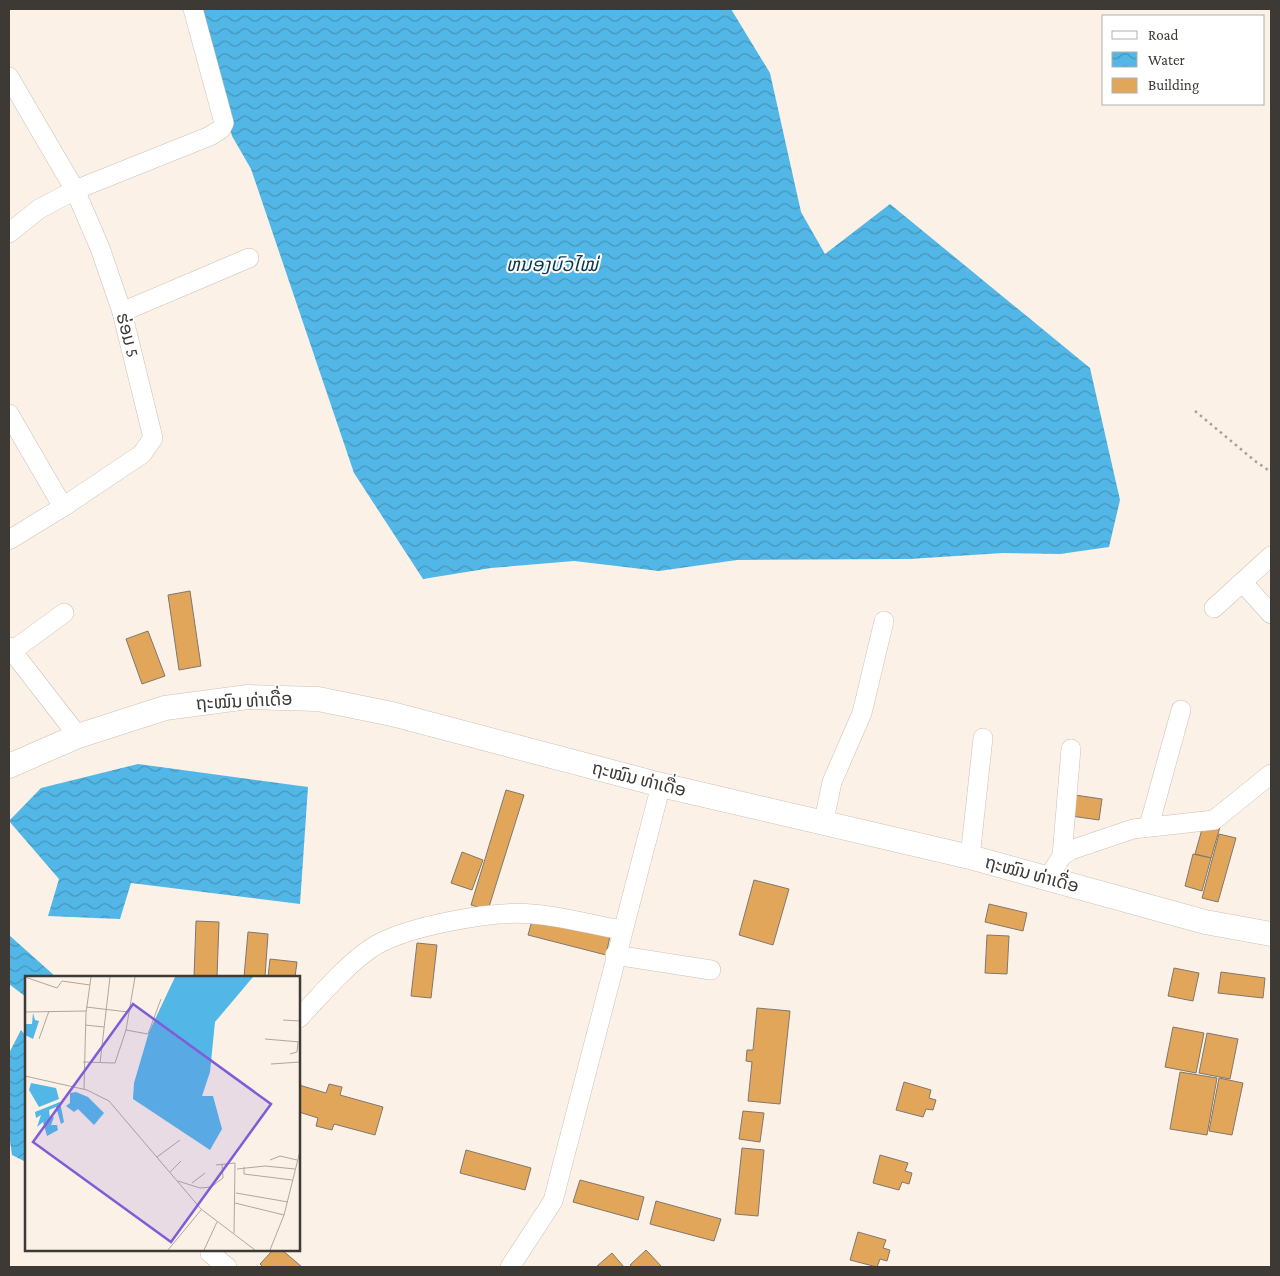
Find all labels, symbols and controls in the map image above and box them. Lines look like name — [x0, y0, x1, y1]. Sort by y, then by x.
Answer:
legend — [1102, 15, 1265, 105]
text: Road — [1148, 27, 1179, 43]
text: Water — [1148, 52, 1185, 68]
text: Building — [1148, 77, 1199, 94]
water label: ຫນອງບົວໄໝ່ — [506, 254, 601, 275]
street label: ຮ່ອມ 5 — [112, 311, 144, 359]
street label: ຖະໝົນ ທ່າເດື່ອ — [195, 684, 293, 714]
street label: ຖະໝົນ ທ່າເດື່ອ — [590, 754, 689, 800]
street label: ຖະໝົນ ທ່າເດື່ອ — [983, 848, 1082, 896]
inset map — [25, 976, 300, 1251]

